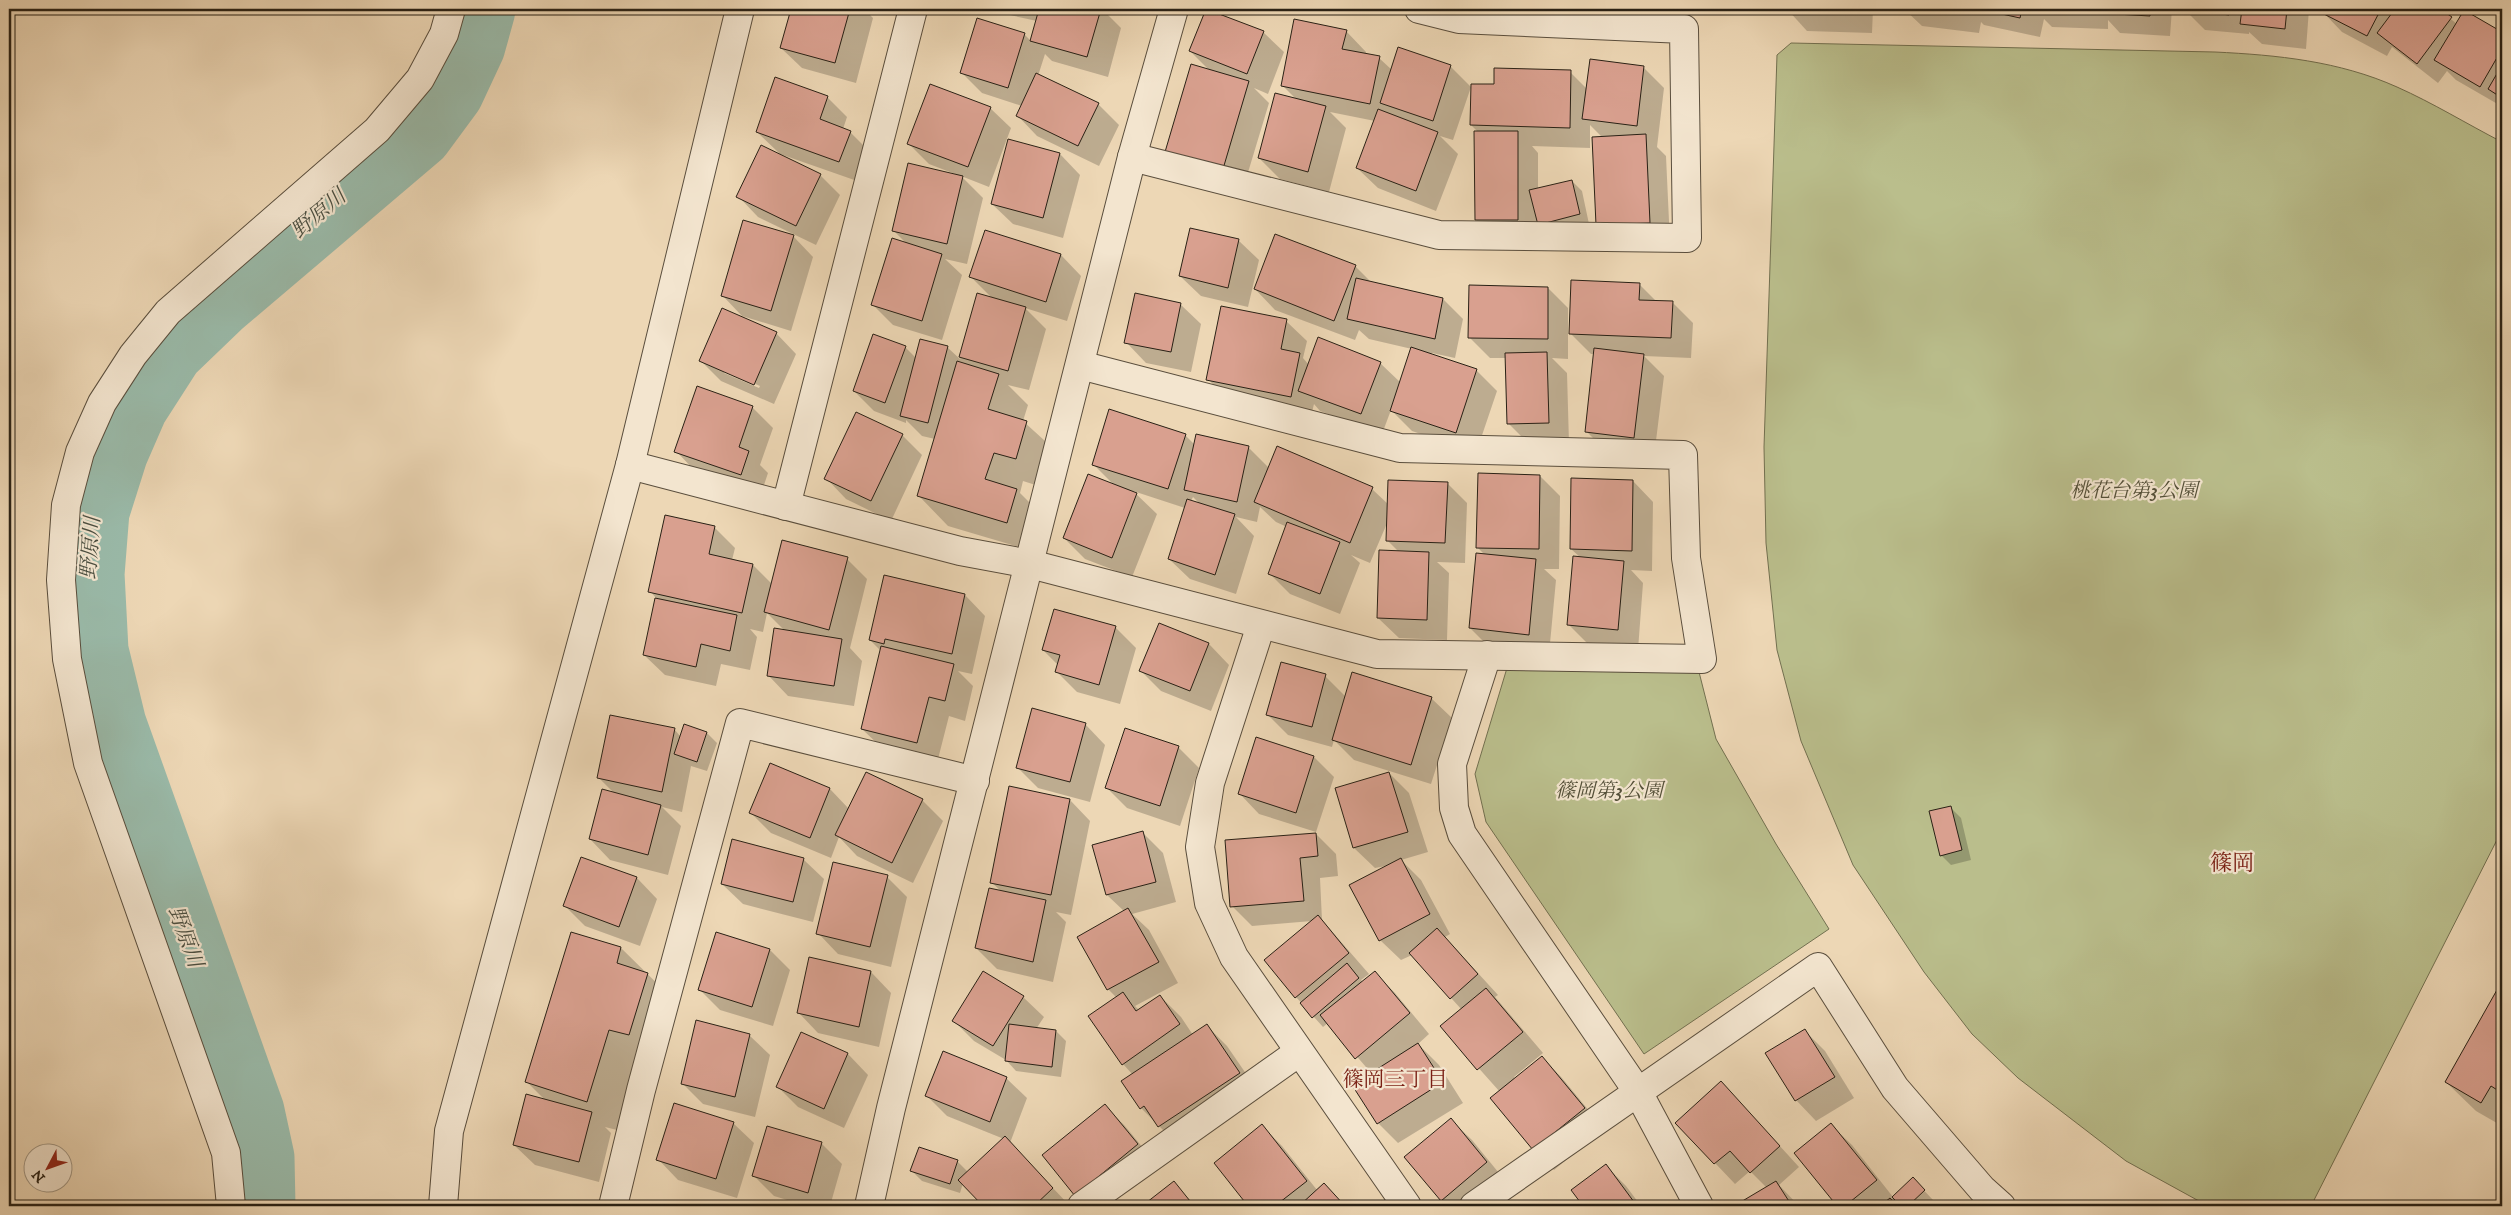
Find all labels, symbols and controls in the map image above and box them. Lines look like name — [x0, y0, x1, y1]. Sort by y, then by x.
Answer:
water label: 野原川 — [287, 183, 353, 244]
park label: 桃花台第3公園 — [2070, 479, 2201, 504]
water label: 野原川 — [76, 514, 106, 580]
park label: 篠岡第3公園 — [1555, 779, 1666, 804]
district label: 篠岡 — [2210, 850, 2254, 877]
water label: 野原川 — [162, 903, 209, 973]
district label: 篠岡三丁目 — [1343, 1067, 1448, 1093]
north arrow — [22, 1142, 72, 1192]
text: N — [28, 1165, 50, 1186]

